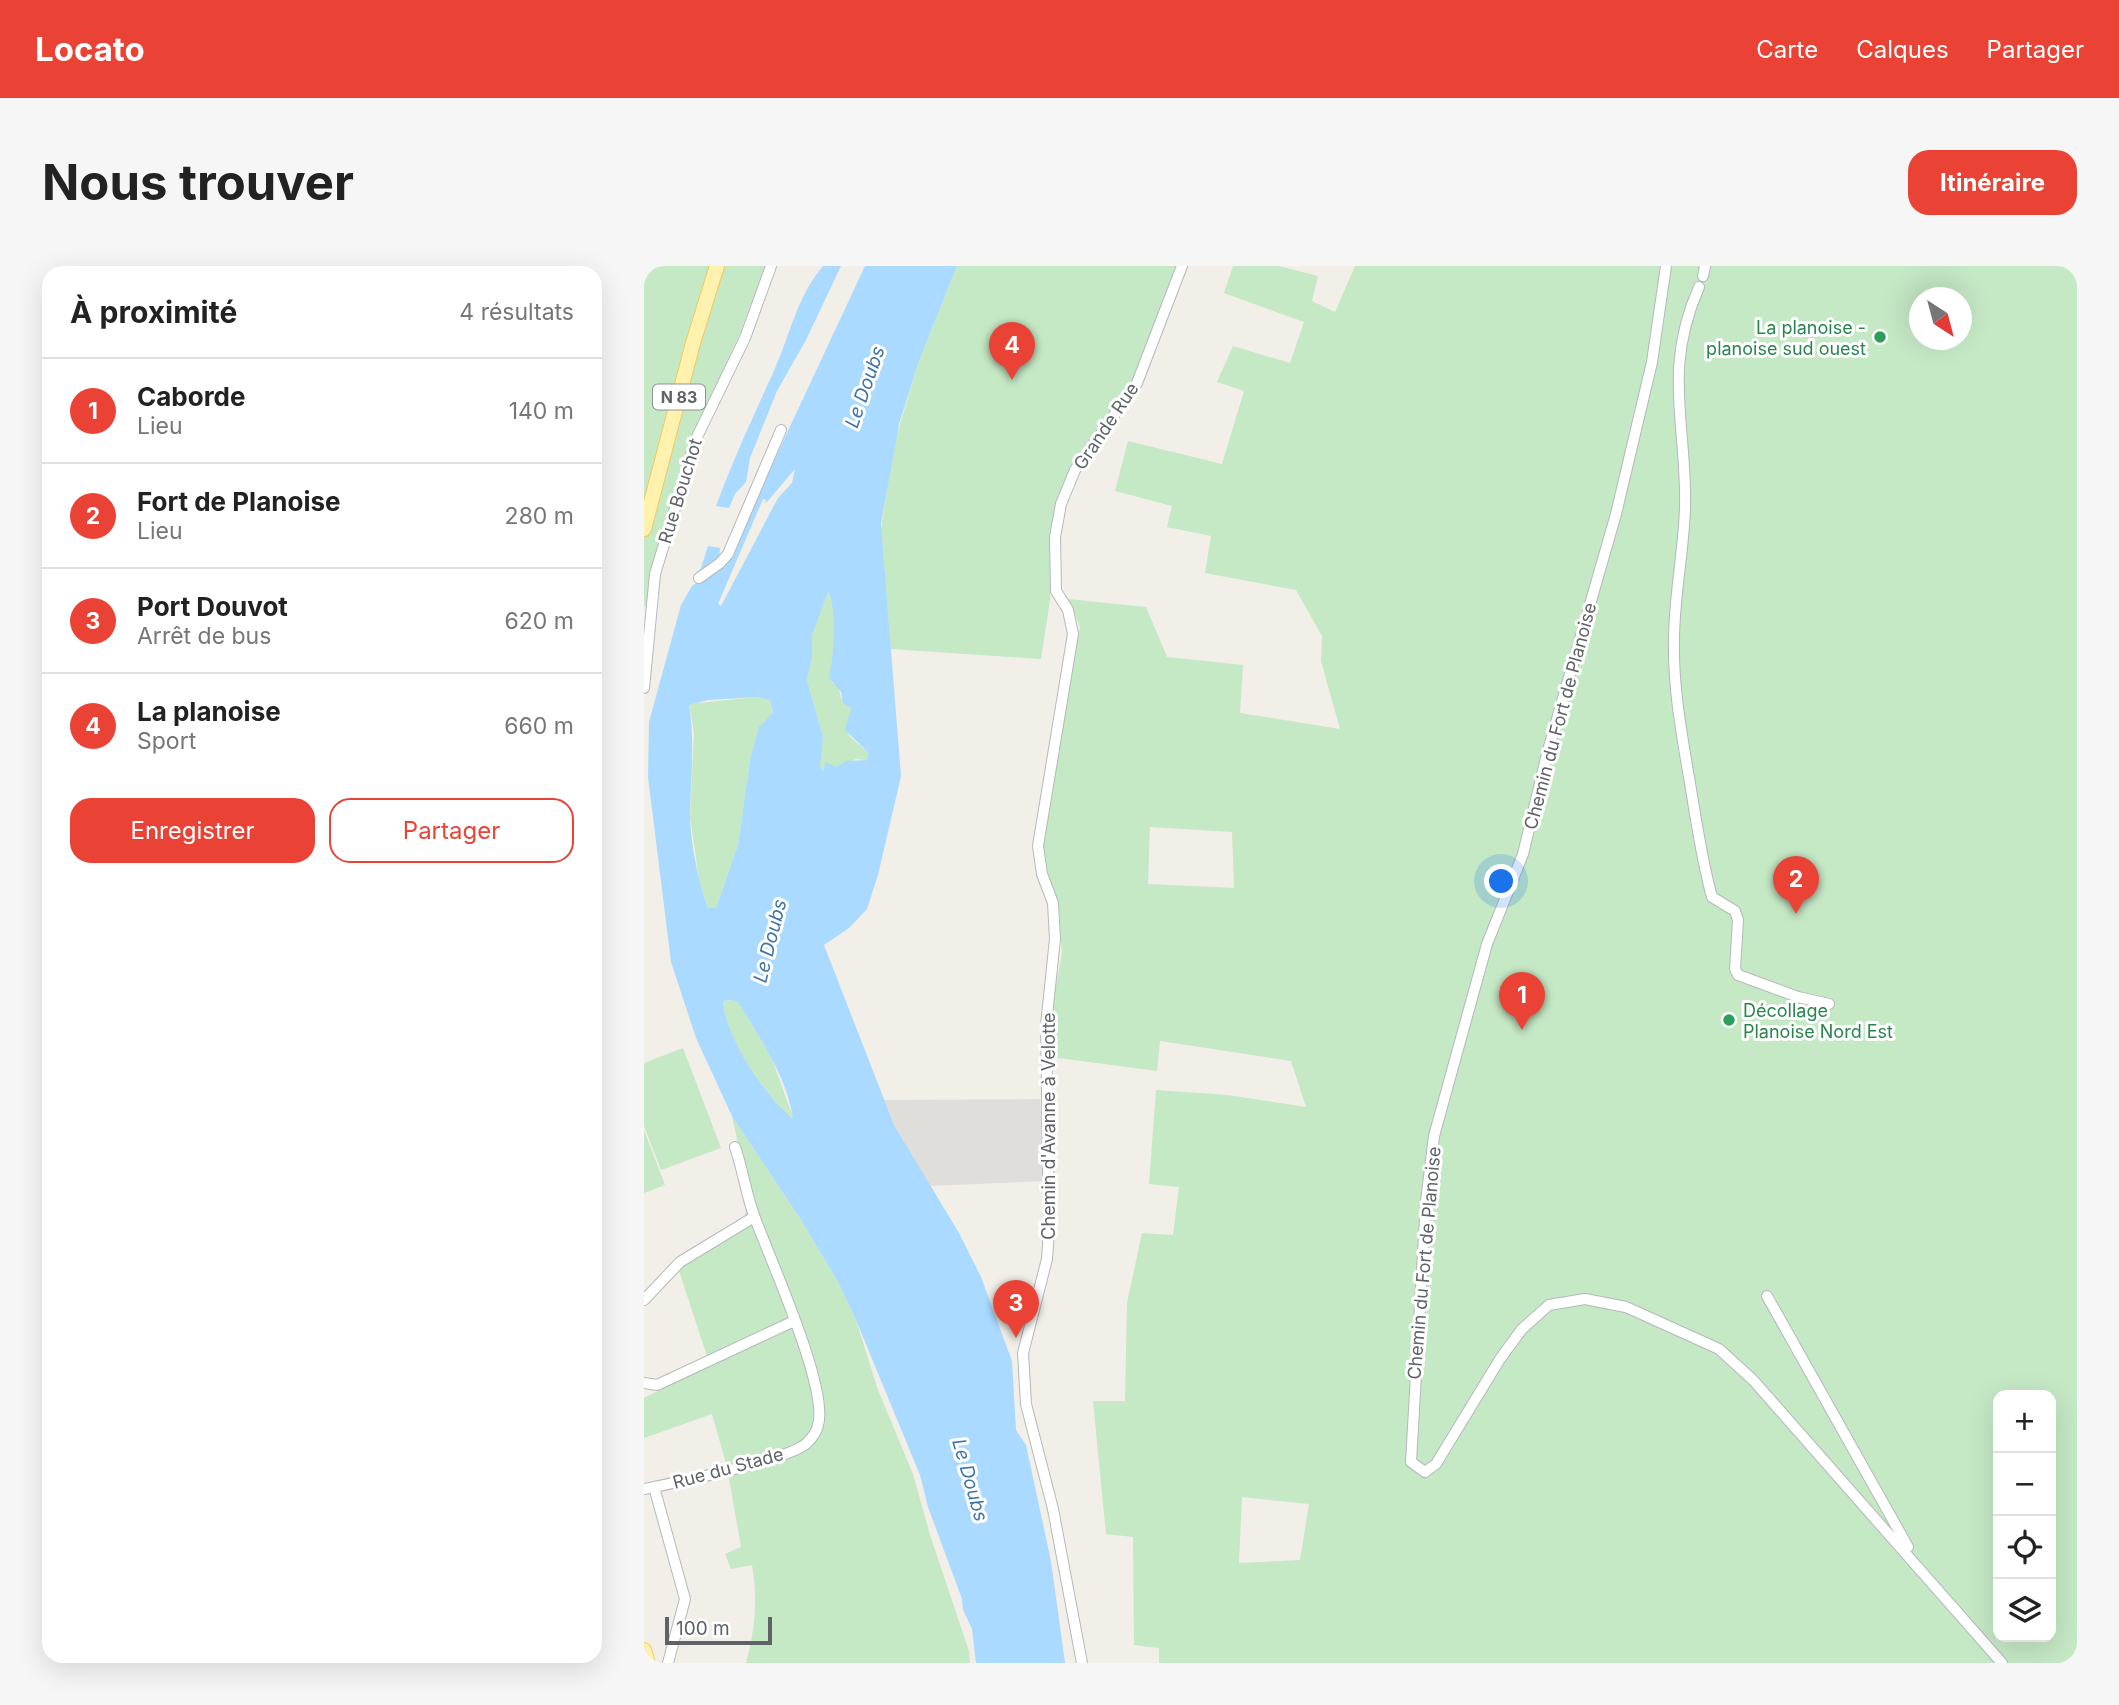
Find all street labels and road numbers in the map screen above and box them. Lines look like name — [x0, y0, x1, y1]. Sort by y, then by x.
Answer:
street label: Grande Rue — [1069, 379, 1143, 473]
road number: N 83 — [653, 385, 705, 410]
street label: Rue Bouchot — [654, 436, 706, 546]
street label: Chemin du Fort de Planoise — [1520, 600, 1600, 832]
street label: Chemin d'Avanne à Velotte — [1038, 1012, 1059, 1240]
street label: Chemin du Fort de Planoise — [1403, 1146, 1445, 1380]
street label: Rue du Stade — [670, 1443, 786, 1493]

